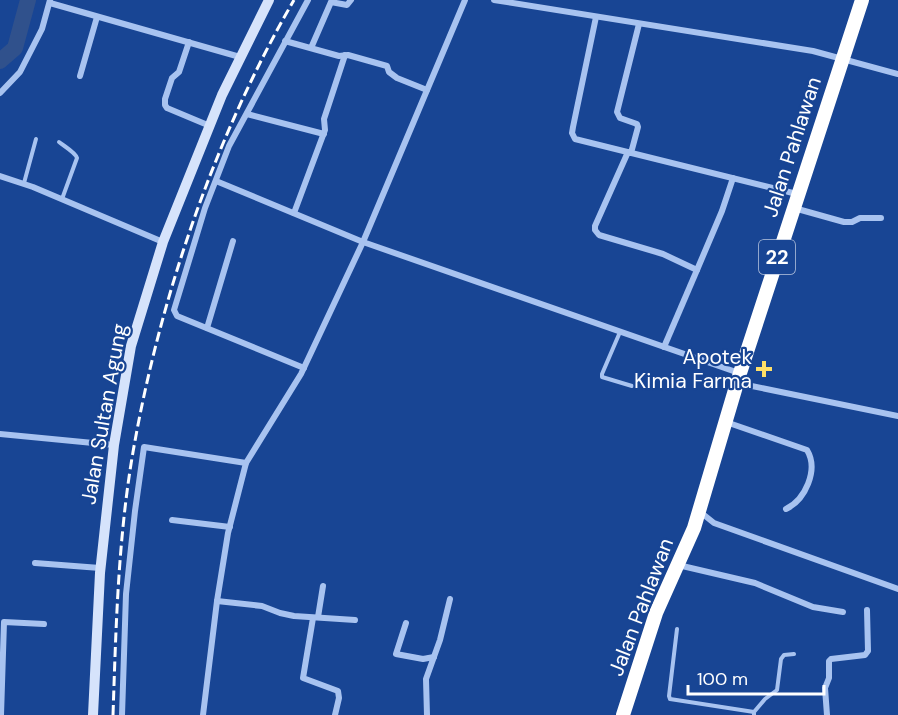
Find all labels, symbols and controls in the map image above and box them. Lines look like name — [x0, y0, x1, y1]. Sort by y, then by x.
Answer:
street label: Jalan Pahlawan — [756, 73, 828, 221]
road number: 22 — [759, 240, 795, 274]
street label: Jalan Sultan Agung — [74, 321, 134, 507]
place label: Apotek Kimia Farma — [634, 343, 752, 395]
marker: Apotek Kimia Farma — [757, 362, 771, 376]
street label: Jalan Pahlawan — [602, 534, 680, 680]
scale bar — [688, 658, 824, 696]
text: 100 m — [697, 667, 748, 691]

